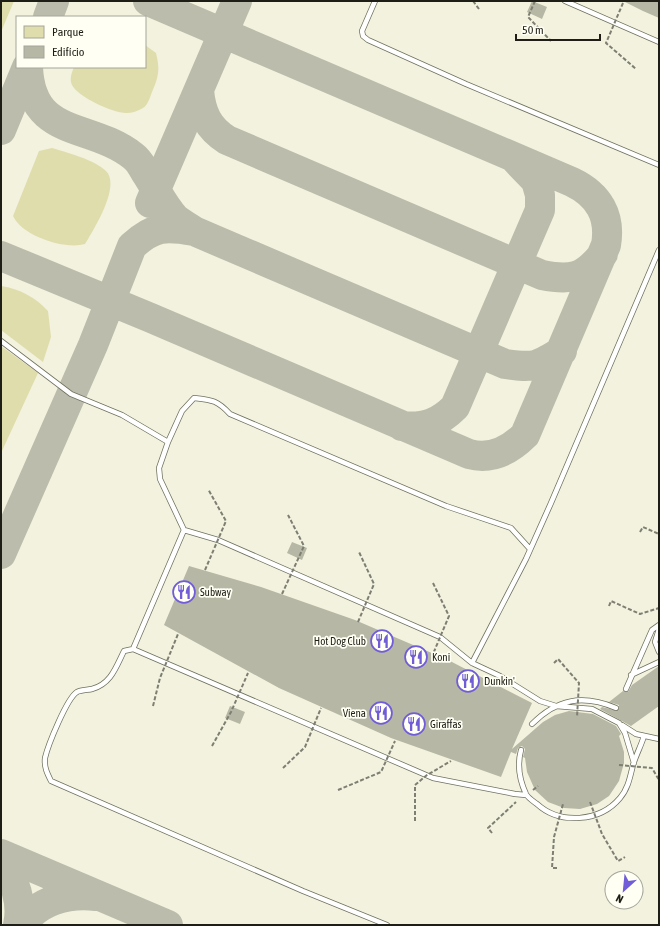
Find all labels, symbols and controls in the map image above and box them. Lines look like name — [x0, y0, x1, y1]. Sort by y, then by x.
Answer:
legend — [16, 16, 146, 68]
scale bar — [516, 16, 600, 42]
text: 50 m — [522, 23, 544, 37]
text: Parque — [52, 25, 84, 39]
text: Edifício — [52, 45, 85, 59]
restaurant icon: Subway — [171, 579, 197, 605]
place label: Subway — [200, 586, 232, 598]
restaurant icon: Hot Dog Club — [369, 628, 395, 654]
place label: Hot Dog Club — [314, 635, 366, 647]
restaurant icon: Koni — [403, 644, 429, 670]
place label: Koni — [432, 651, 450, 663]
restaurant icon: Dunkin' — [455, 668, 481, 694]
place label: Dunkin' — [484, 675, 515, 687]
restaurant icon: Viena — [368, 700, 394, 726]
place label: Viena — [343, 707, 366, 719]
restaurant icon: Giraffas — [401, 711, 427, 737]
place label: Giraffas — [430, 718, 462, 730]
north arrow — [604, 870, 644, 910]
text: N — [614, 892, 625, 906]

